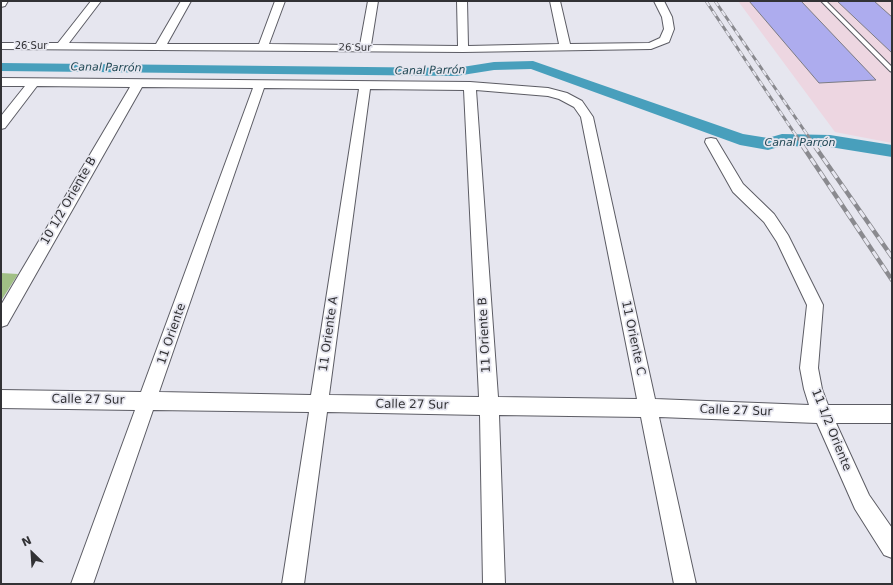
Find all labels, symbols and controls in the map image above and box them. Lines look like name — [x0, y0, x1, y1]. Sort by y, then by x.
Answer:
street label: 26 Sur — [15, 40, 47, 52]
street label: 26 Sur — [339, 42, 371, 54]
water label: Canal Parrón — [70, 61, 142, 75]
water label: Canal Parrón — [394, 64, 466, 78]
water label: Canal Parrón — [765, 136, 835, 150]
street label: 10 1/2 Oriente B — [38, 155, 100, 247]
street label: 11 Oriente A — [317, 295, 341, 373]
street label: 11 Oriente B — [476, 297, 494, 373]
street label: 11 Oriente C — [618, 299, 648, 377]
street label: 11 Oriente — [155, 301, 189, 367]
street label: 11 1/2 Oriente — [808, 387, 854, 473]
street label: Calle 27 Sur — [51, 392, 125, 408]
street label: Calle 27 Sur — [375, 397, 449, 413]
street label: Calle 27 Sur — [699, 403, 773, 419]
north arrow — [12, 533, 52, 573]
text: N — [20, 534, 34, 550]

